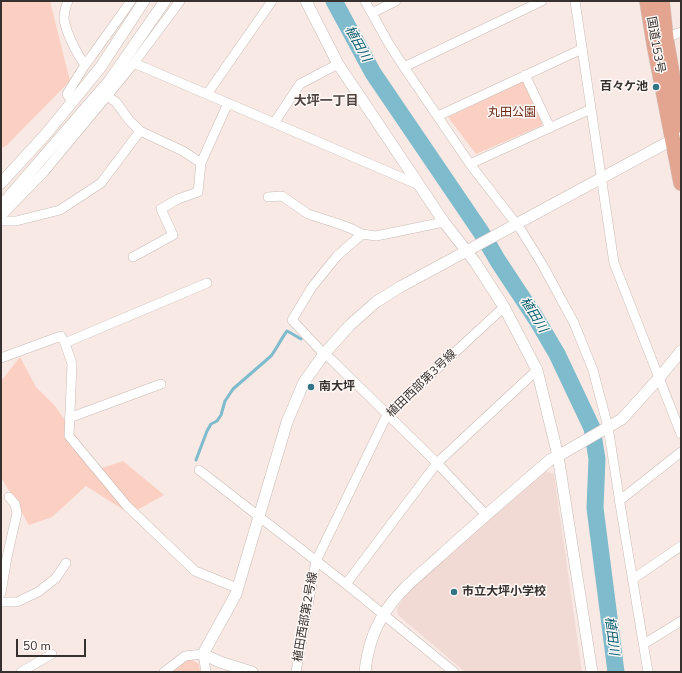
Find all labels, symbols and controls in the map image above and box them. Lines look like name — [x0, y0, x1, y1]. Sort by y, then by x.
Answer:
street label: 国道153号 — [643, 15, 667, 75]
water label: 植田川 — [341, 23, 373, 65]
place label: 百々ケ池 — [600, 80, 648, 94]
marker: 百々ケ池 — [651, 82, 661, 92]
district label: 大坪一丁目 — [294, 94, 358, 110]
park label: 丸田公園 — [488, 106, 536, 120]
water label: 植田川 — [516, 294, 550, 336]
street label: 植田西部第3号線 — [384, 347, 460, 421]
place label: 南大坪 — [319, 380, 355, 394]
marker: 南大坪 — [306, 382, 316, 392]
street label: 植田西部第2号線 — [291, 571, 321, 663]
place label: 市立大坪小学校 — [462, 585, 546, 599]
marker: 市立大坪小学校 — [449, 587, 459, 597]
water label: 植田川 — [601, 616, 621, 656]
scale bar — [18, 631, 88, 657]
text: 50 m — [23, 638, 51, 654]

